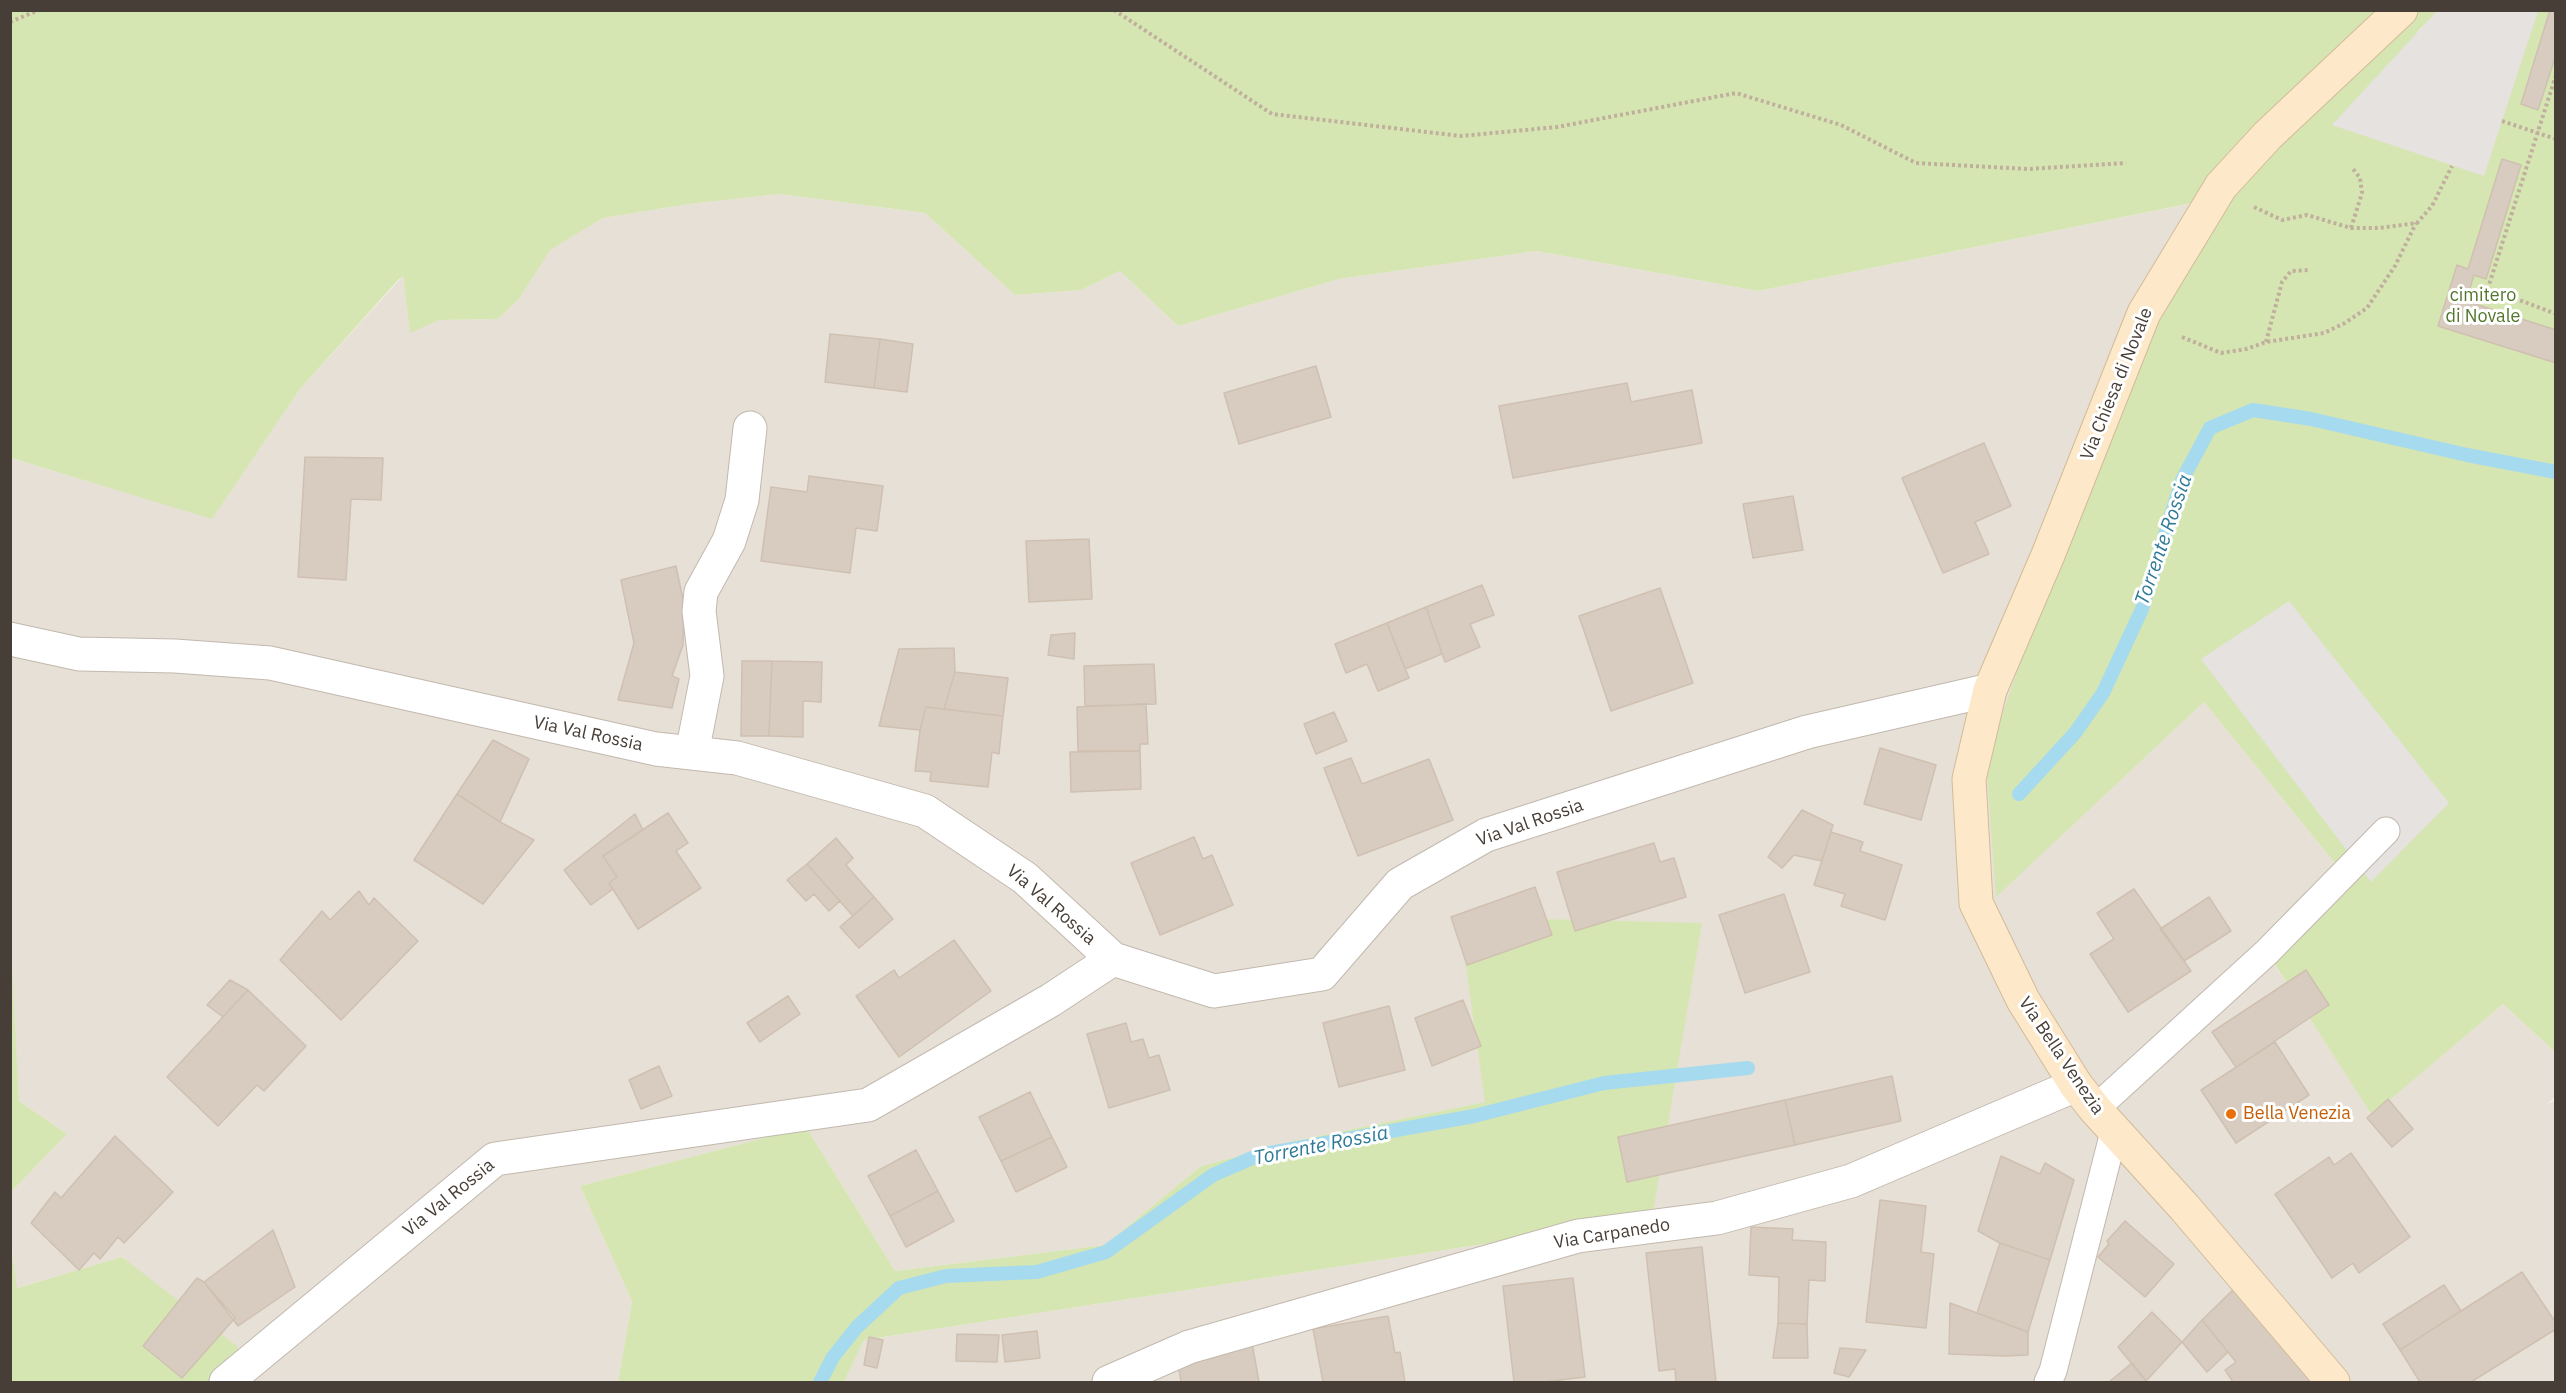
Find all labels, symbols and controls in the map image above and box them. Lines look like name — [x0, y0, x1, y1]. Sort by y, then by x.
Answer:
park label: cimitero di Novale — [2446, 285, 2520, 328]
street label: Via Chiesa di Novale — [2077, 305, 2157, 463]
water label: Torrente Rossia — [2130, 472, 2198, 608]
street label: Via Val Rossia — [531, 712, 645, 756]
street label: Via Val Rossia — [1474, 795, 1586, 851]
street label: Via Val Rossia — [1002, 860, 1100, 950]
street label: Via Bella Venezia — [2014, 993, 2108, 1119]
place label: Bella Venezia — [2243, 1103, 2351, 1125]
marker: Bella Venezia — [2224, 1107, 2238, 1121]
water label: Torrente Rossia — [1252, 1121, 1390, 1171]
street label: Via Val Rossia — [399, 1155, 499, 1241]
street label: Via Carpanedo — [1552, 1214, 1672, 1254]

